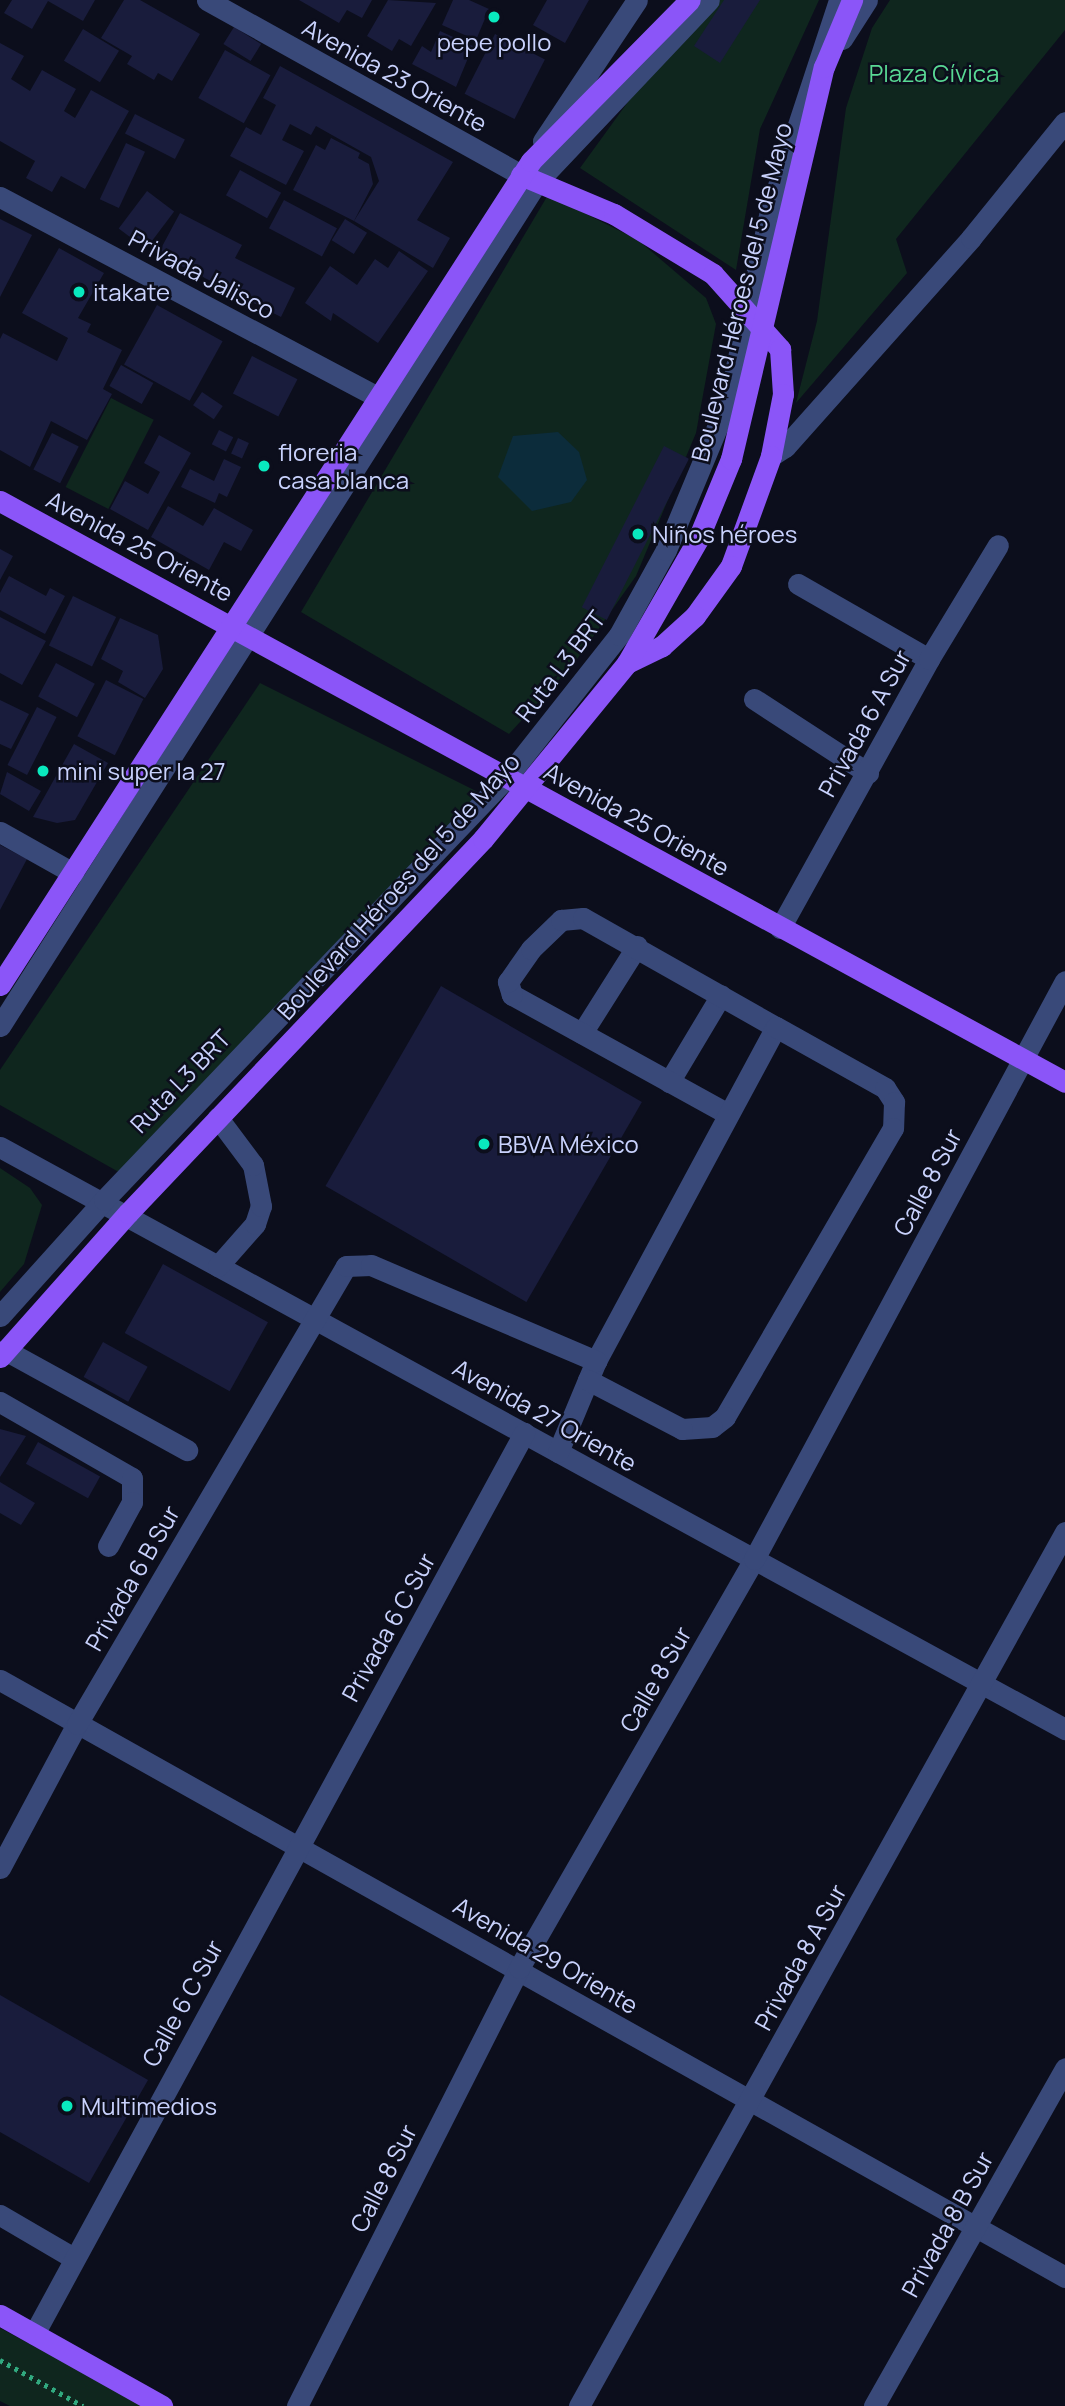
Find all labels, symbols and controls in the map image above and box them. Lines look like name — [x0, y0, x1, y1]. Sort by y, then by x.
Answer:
marker: pepe pollo — [486, 9, 502, 25]
street label: Avenida 23 Oriente — [298, 12, 492, 138]
place label: pepe pollo — [437, 28, 551, 56]
park label: Plaza Cívica — [869, 59, 999, 87]
street label: Boulevard Héroes del 5 de Mayo — [685, 119, 797, 465]
street label: Privada Jalisco — [124, 223, 280, 325]
place label: itakate — [93, 278, 170, 306]
marker: itakate — [71, 284, 87, 300]
place label: floreria casa blanca — [278, 438, 409, 494]
marker: floreria casa blanca — [256, 458, 272, 474]
street label: Avenida 25 Oriente — [42, 485, 238, 607]
place label: Niños héroes — [652, 520, 797, 548]
marker: Niños héroes — [630, 526, 646, 542]
street label: Ruta L3 BRT — [509, 605, 611, 727]
street label: Privada 6 A Sur — [812, 645, 916, 801]
street label: Boulevard Héroes del 5 de Mayo — [271, 747, 525, 1025]
street label: Avenida 25 Oriente — [540, 756, 734, 882]
place label: mini super la 27 — [57, 757, 226, 785]
marker: mini super la 27 — [35, 763, 51, 779]
street label: Ruta L3 BRT — [124, 1024, 236, 1138]
street label: Calle 8 Sur — [887, 1124, 967, 1240]
place label: BBVA México — [498, 1130, 639, 1158]
marker: BBVA México — [476, 1136, 492, 1152]
street label: Avenida 27 Oriente — [448, 1353, 642, 1477]
street label: Privada 6 B Sur — [79, 1500, 185, 1656]
street label: Privada 6 C Sur — [335, 1548, 441, 1706]
street label: Calle 8 Sur — [613, 1621, 697, 1737]
street label: Privada 8 A Sur — [748, 1879, 852, 2035]
street label: Avenida 29 Oriente — [449, 1891, 643, 2019]
street label: Calle 6 C Sur — [135, 1935, 229, 2071]
place label: Multimedios — [81, 2092, 217, 2120]
marker: Multimedios — [59, 2098, 75, 2114]
street label: Calle 8 Sur — [344, 2119, 422, 2237]
street label: Privada 8 B Sur — [895, 2146, 999, 2302]

